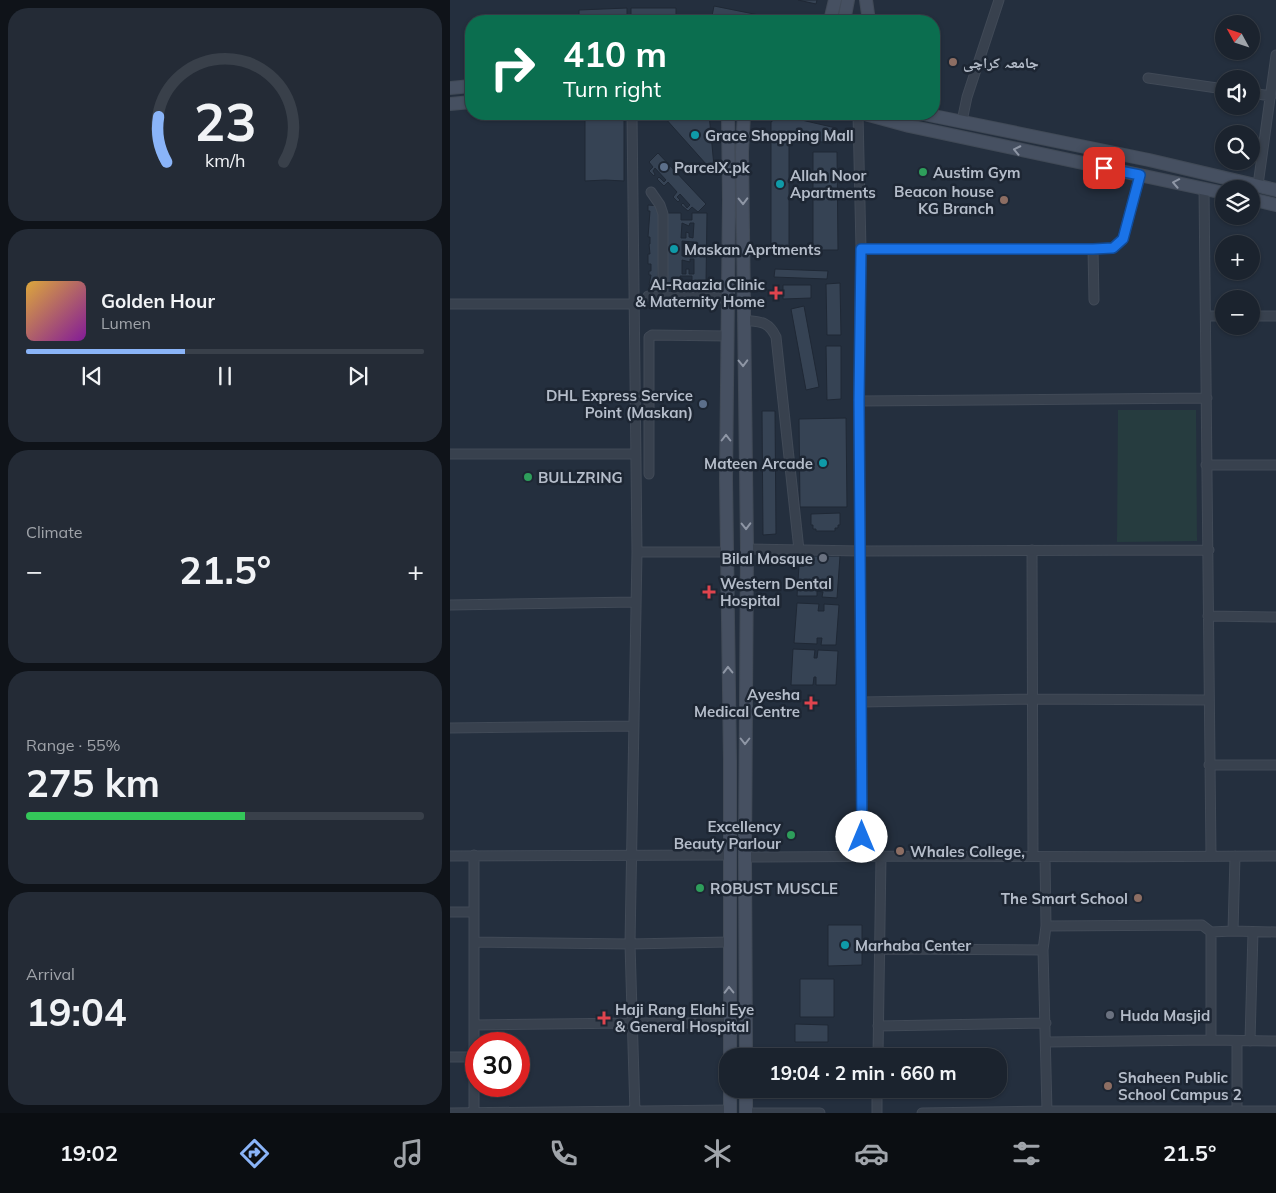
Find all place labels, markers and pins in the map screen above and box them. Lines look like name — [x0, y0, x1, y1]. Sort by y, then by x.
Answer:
place label: جامعہ کراچی — [963, 53, 1039, 72]
marker: جامعہ کراچی — [947, 56, 959, 68]
place label: Grace Shopping Mall — [705, 126, 854, 145]
marker: Grace Shopping Mall — [689, 129, 701, 141]
pin — [1083, 147, 1125, 189]
place label: ParcelX.pk — [674, 158, 751, 177]
marker: ParcelX.pk — [658, 161, 670, 173]
place label: Austim Gym — [933, 163, 1021, 182]
place label: Allah Noor Apartments — [790, 166, 876, 202]
marker: Austim Gym — [917, 166, 929, 178]
marker: Allah Noor Apartments — [774, 178, 786, 190]
place label: Beacon house KG Branch — [894, 182, 994, 218]
marker: Beacon house KG Branch — [998, 194, 1010, 206]
place label: Maskan Aprtments — [684, 240, 821, 259]
marker: Maskan Aprtments — [668, 243, 680, 255]
place label: Al-Raazia Clinic & Maternity Home — [635, 275, 765, 311]
marker: Al-Raazia Clinic & Maternity Home — [769, 286, 783, 300]
place label: DHL Express Service Point (Maskan) — [546, 386, 693, 422]
marker: DHL Express Service Point (Maskan) — [697, 398, 709, 410]
place label: Mateen Arcade — [704, 454, 813, 473]
marker: Mateen Arcade — [817, 457, 829, 469]
place label: BULLZRING — [538, 468, 623, 487]
marker: BULLZRING — [522, 471, 534, 483]
place label: Bilal Mosque — [722, 549, 813, 568]
marker: Bilal Mosque — [817, 552, 829, 564]
place label: Western Dental Hospital — [720, 574, 832, 610]
marker: Western Dental Hospital — [702, 585, 716, 599]
place label: Ayesha Medical Centre — [694, 685, 800, 721]
marker: Ayesha Medical Centre — [804, 696, 818, 710]
place label: Excellency Beauty Parlour — [674, 817, 782, 853]
marker: Excellency Beauty Parlour — [785, 829, 797, 841]
place label: Whales College, — [910, 842, 1025, 861]
marker: Whales College, — [894, 845, 906, 857]
place label: ROBUST MUSCLE — [710, 879, 838, 898]
marker: ROBUST MUSCLE — [694, 882, 706, 894]
place label: The Smart School — [1001, 889, 1128, 908]
marker: The Smart School — [1132, 892, 1144, 904]
place label: Marhaba Center — [855, 936, 971, 955]
marker: Marhaba Center — [839, 939, 851, 951]
place label: Haji Rang Elahi Eye & General Hospital — [615, 1000, 754, 1036]
place label: Huda Masjid — [1120, 1006, 1210, 1025]
marker: Huda Masjid — [1104, 1009, 1116, 1021]
marker: Haji Rang Elahi Eye & General Hospital — [597, 1011, 611, 1025]
place label: Shaheen Public School Campus 2 — [1118, 1068, 1242, 1104]
marker: Shaheen Public School Campus 2 — [1102, 1080, 1114, 1092]

